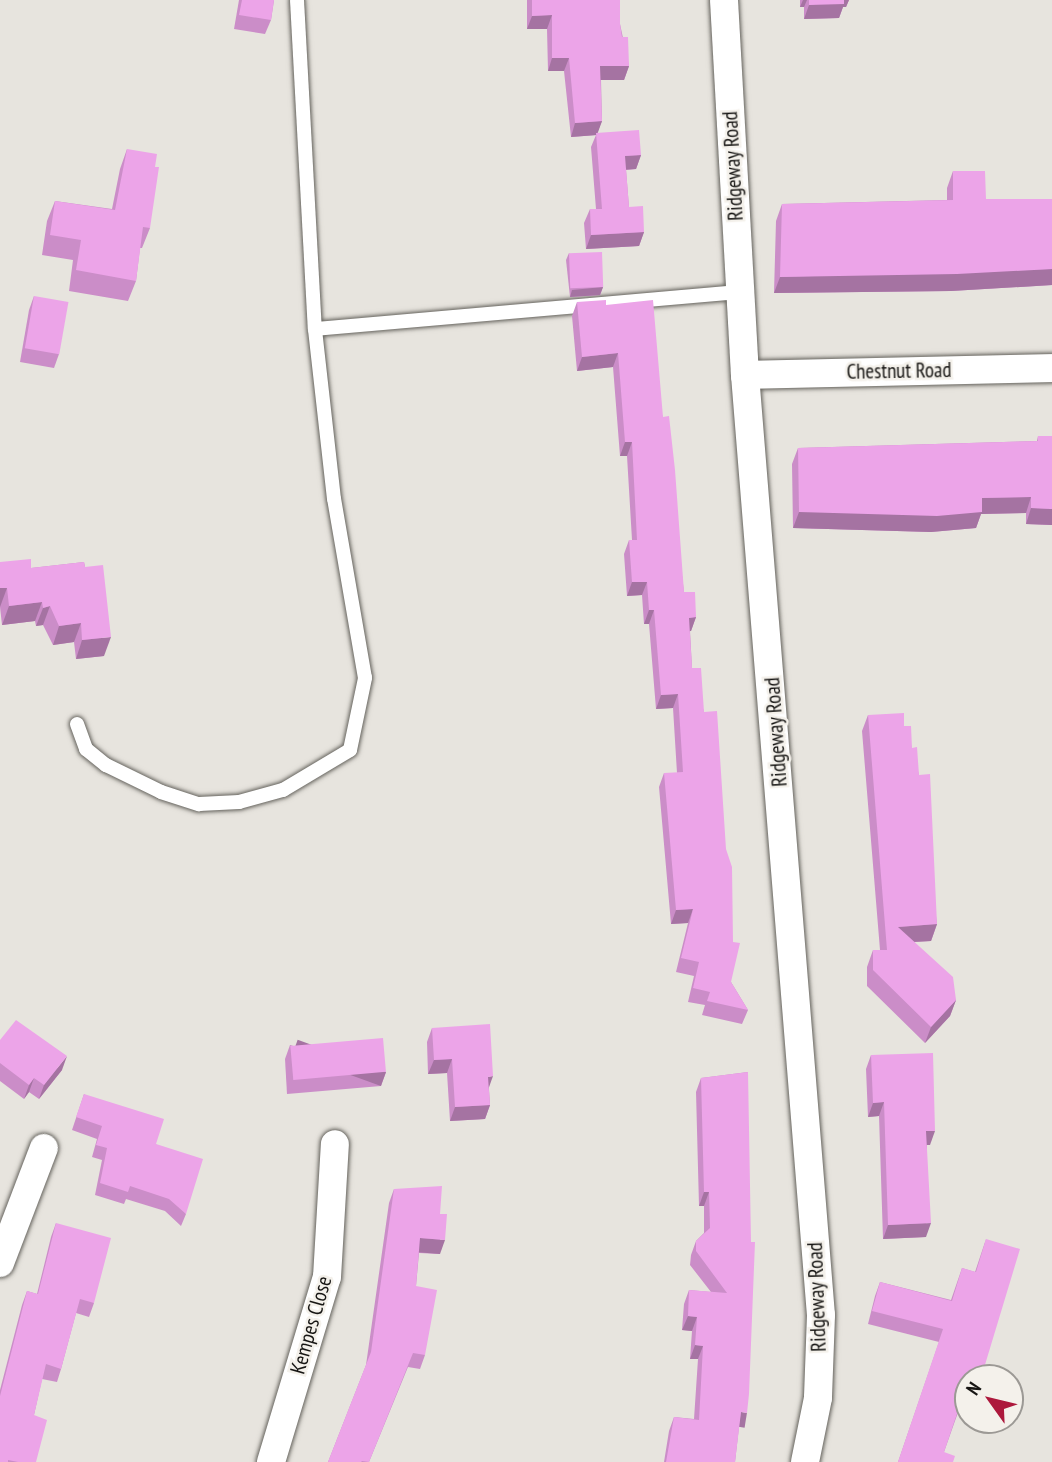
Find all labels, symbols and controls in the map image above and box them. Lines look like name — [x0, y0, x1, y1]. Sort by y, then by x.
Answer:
street label: Ridgeway Road — [718, 110, 748, 222]
street label: Chestnut Road — [846, 357, 952, 385]
street label: Ridgeway Road — [760, 676, 792, 788]
street label: Ridgeway Road — [802, 1241, 832, 1353]
street label: Kempes Close — [285, 1273, 337, 1377]
north arrow — [954, 1364, 1024, 1434]
text: N — [960, 1377, 986, 1399]

